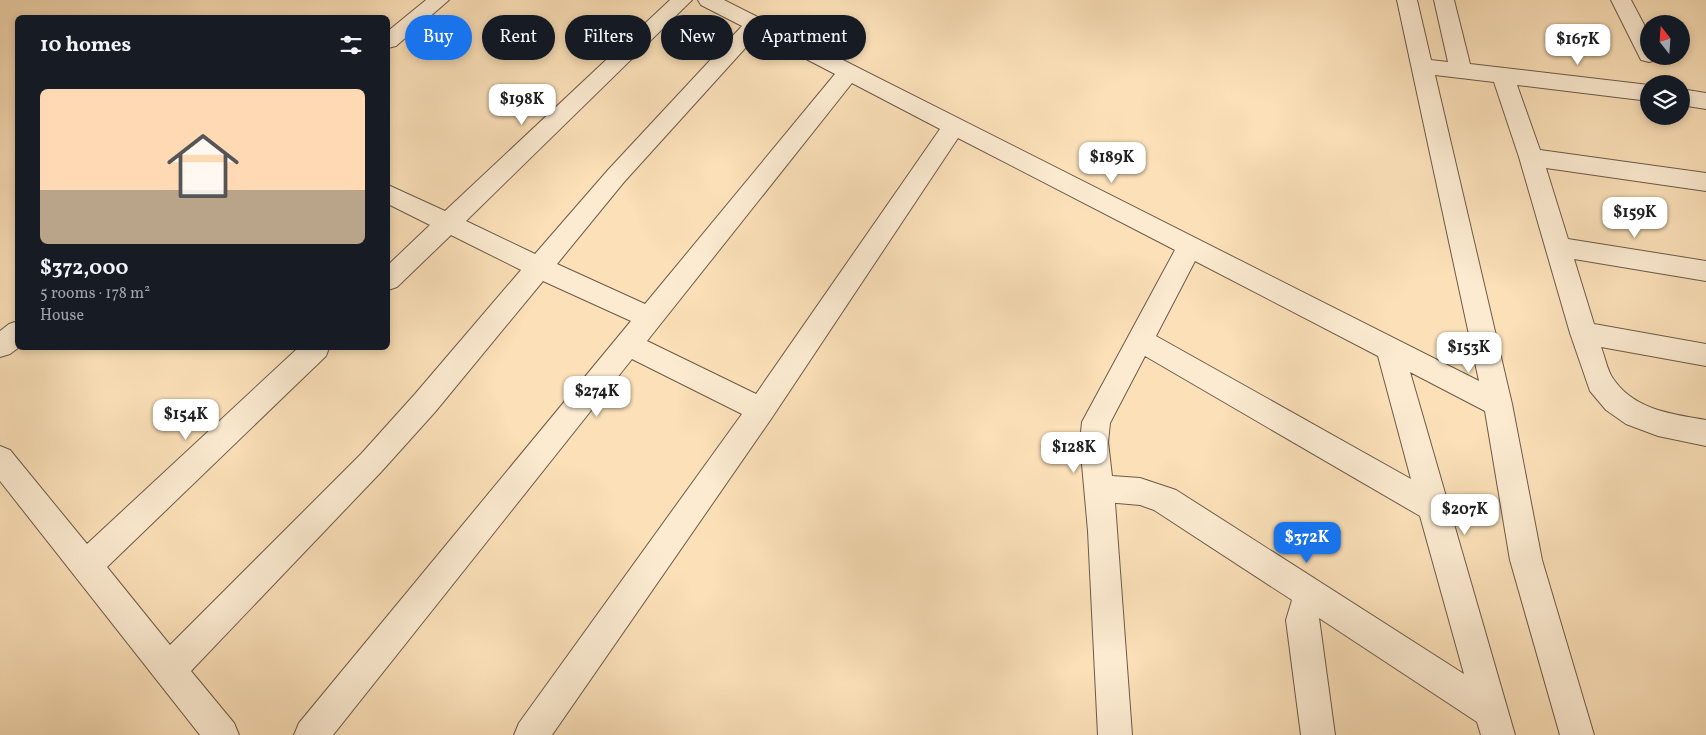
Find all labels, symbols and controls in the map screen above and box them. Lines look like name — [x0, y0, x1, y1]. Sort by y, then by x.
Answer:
chip: Buy — [405, 15, 472, 60]
chip: Rent — [482, 15, 555, 60]
chip: Filters — [565, 15, 651, 60]
chip: New — [661, 15, 733, 60]
chip: Apartment — [743, 15, 866, 60]
north arrow — [1640, 15, 1690, 65]
map controls — [1640, 15, 1690, 125]
pin: $167K — [1543, 23, 1613, 66]
text: $167K — [1556, 29, 1600, 51]
text: 10 homes — [40, 31, 131, 60]
icon: filters — [337, 31, 365, 59]
button: layers — [1640, 75, 1690, 125]
pin: $198K — [487, 84, 557, 126]
text: $198K — [500, 89, 544, 111]
icon: home — [158, 121, 248, 211]
pin: $189K — [1077, 142, 1147, 184]
text: $189K — [1090, 147, 1134, 169]
pin: $159K — [1600, 196, 1670, 239]
text: $159K — [1613, 202, 1657, 224]
text: $372,000 — [40, 254, 128, 283]
text: 5 rooms · 178 m² — [40, 283, 150, 305]
text: House — [40, 305, 84, 327]
pin: $153K — [1434, 332, 1504, 374]
text: $153K — [1448, 337, 1490, 359]
pin: $274K — [562, 376, 632, 418]
text: $274K — [575, 381, 619, 403]
pin: $154K — [151, 398, 221, 441]
text: $154K — [164, 404, 208, 426]
pin: $128K — [1039, 432, 1109, 474]
text: $128K — [1052, 437, 1096, 459]
pin: $207K — [1430, 494, 1500, 536]
text: $207K — [1442, 499, 1488, 521]
pin: $372K — [1272, 522, 1342, 564]
text: $372K — [1285, 527, 1329, 549]

